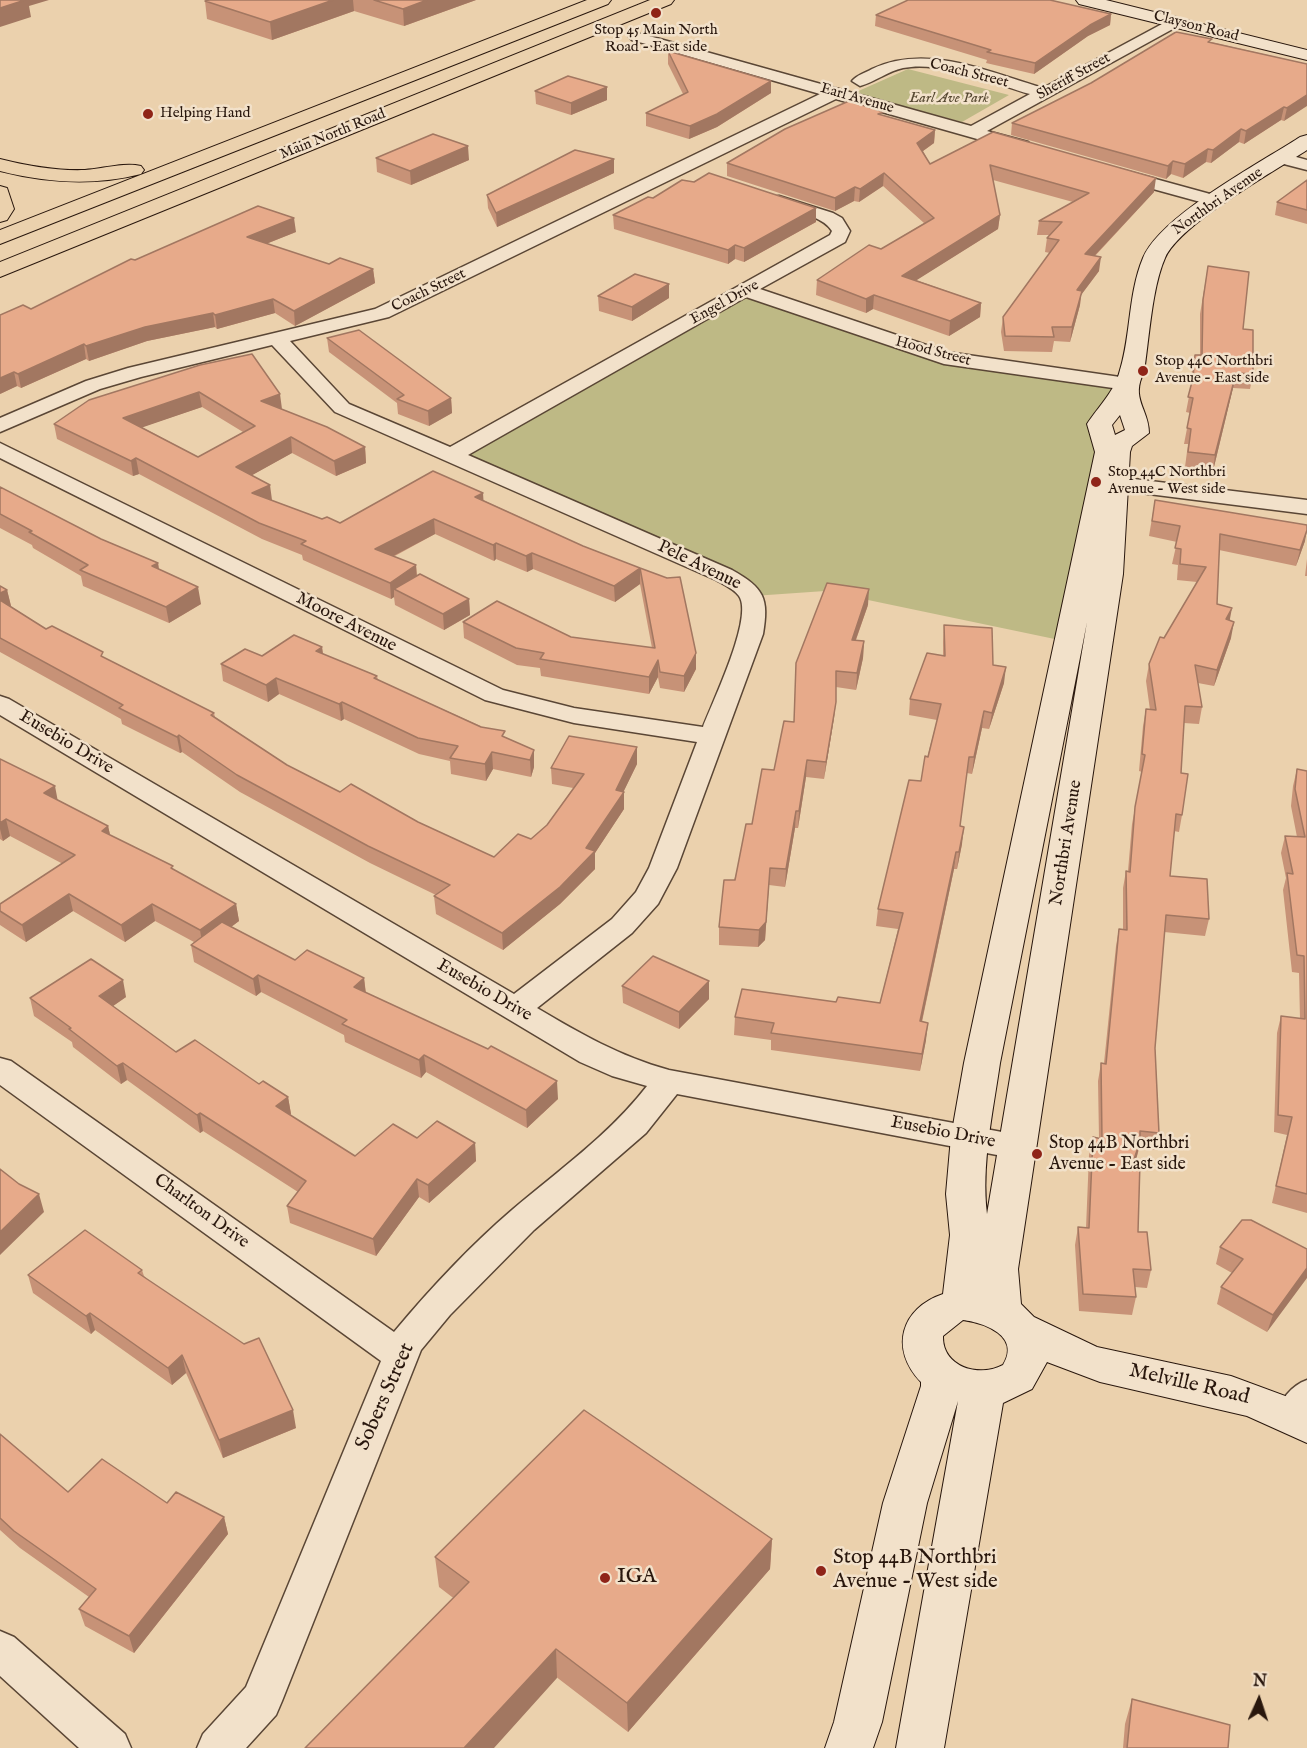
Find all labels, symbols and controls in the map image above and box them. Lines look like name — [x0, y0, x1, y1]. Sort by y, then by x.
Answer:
marker: Stop 45 Main North Road - East side — [649, 6, 663, 20]
street label: Clayson Road — [1152, 8, 1240, 46]
place label: Stop 45 Main North Road - East side — [594, 22, 718, 57]
street label: Sheriff Street — [1034, 49, 1114, 105]
street label: Coach Street — [928, 56, 1010, 92]
street label: Earl Avenue — [818, 80, 896, 118]
park label: Earl Ave Park — [909, 90, 989, 108]
place label: Helping Hand — [160, 105, 251, 123]
street label: Main North Road — [278, 106, 388, 164]
marker: Helping Hand — [141, 107, 155, 121]
street label: Northbri Avenue — [1169, 164, 1267, 240]
street label: Coach Street — [389, 265, 469, 317]
street label: Engel Drive — [688, 277, 762, 329]
street label: Hood Street — [893, 333, 973, 371]
place label: Stop 44C Northbri Avenue - East side — [1155, 353, 1273, 388]
marker: Stop 44C Northbri Avenue - East side — [1136, 364, 1150, 378]
place label: Stop 44C Northbri Avenue - West side — [1108, 464, 1226, 499]
marker: Stop 44C Northbri Avenue - West side — [1089, 475, 1103, 489]
street label: Pele Avenue — [654, 536, 744, 596]
street label: Moore Avenue — [292, 588, 400, 658]
street label: Eusebio Drive — [15, 706, 117, 780]
street label: Northbri Avenue — [1046, 779, 1088, 907]
street label: Eusebio Drive — [433, 955, 535, 1027]
street label: Eusebio Drive — [889, 1112, 997, 1154]
place label: Stop 44B Northbri Avenue - East side — [1049, 1133, 1189, 1176]
marker: Stop 44B Northbri Avenue - East side — [1030, 1147, 1044, 1161]
street label: Charlton Drive — [149, 1170, 253, 1254]
street label: Sobers Street — [351, 1339, 421, 1455]
street label: Melville Road — [1126, 1359, 1252, 1411]
place label: Stop 44B Northbri Avenue - West side — [833, 1546, 998, 1596]
marker: Stop 44B Northbri Avenue - West side — [814, 1564, 828, 1578]
place label: IGA — [617, 1565, 657, 1591]
marker: IGA — [598, 1571, 612, 1585]
north arrow — [1229, 1670, 1289, 1730]
text: N — [1253, 1672, 1267, 1692]

